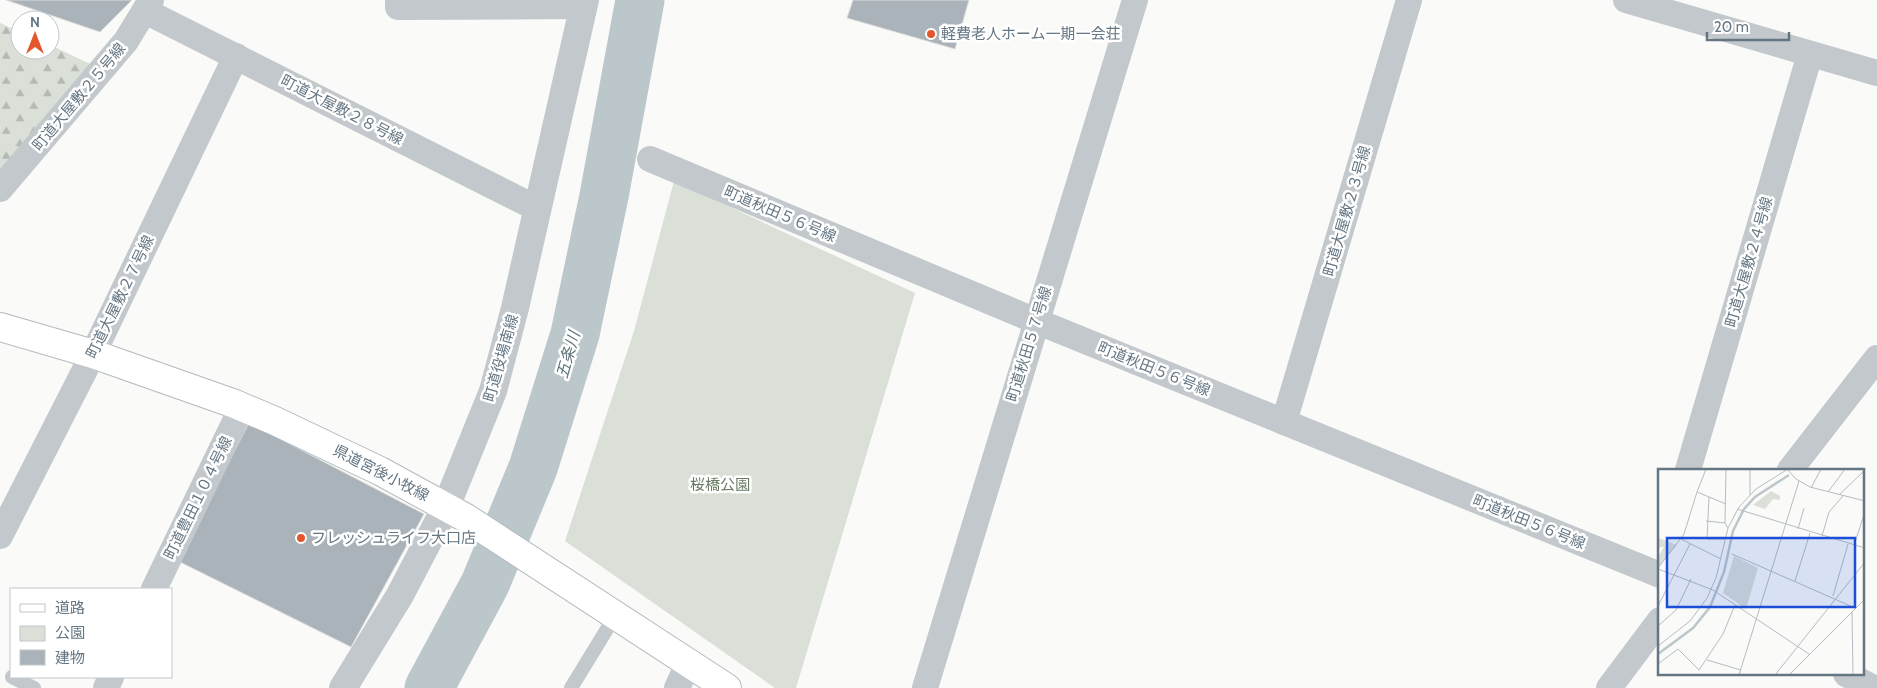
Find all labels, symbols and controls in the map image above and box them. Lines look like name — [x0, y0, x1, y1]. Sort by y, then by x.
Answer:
north arrow — [10, 10, 60, 60]
scale bar — [1707, 10, 1790, 42]
text: N — [30, 13, 40, 31]
text: 20 m — [1714, 18, 1749, 36]
place label: 軽費老人ホーム一期一会荘 — [941, 25, 1121, 43]
marker: 軽費老人ホーム一期一会荘 — [925, 28, 937, 40]
street label: 町道大屋敷２５号線 — [29, 40, 129, 154]
street label: 町道大屋敷２８号線 — [278, 71, 406, 149]
street label: 町道大屋敷２３号線 — [1320, 144, 1374, 278]
street label: 町道秋田５６号線 — [721, 182, 839, 246]
street label: 町道大屋敷２４号線 — [1722, 195, 1776, 329]
street label: 町道大屋敷２７号線 — [82, 232, 158, 362]
street label: 町道秋田５７号線 — [1003, 284, 1055, 404]
street label: 町道役場南線 — [480, 312, 522, 404]
water label: 五条川 — [552, 327, 584, 381]
street label: 町道秋田５６号線 — [1095, 338, 1213, 400]
street label: 町道豊田１０４号線 — [160, 433, 236, 563]
street label: 県道宮後小牧線 — [330, 441, 432, 505]
inset map — [1658, 469, 1864, 676]
park label: 桜橋公園 — [690, 476, 750, 494]
street label: 町道秋田５６号線 — [1470, 491, 1588, 553]
place label: フレッシュライフ大口店 — [311, 529, 476, 547]
marker: フレッシュライフ大口店 — [295, 532, 307, 544]
legend — [10, 588, 172, 678]
text: 道路 — [55, 599, 85, 617]
text: 公園 — [55, 624, 85, 642]
text: 建物 — [55, 649, 85, 667]

